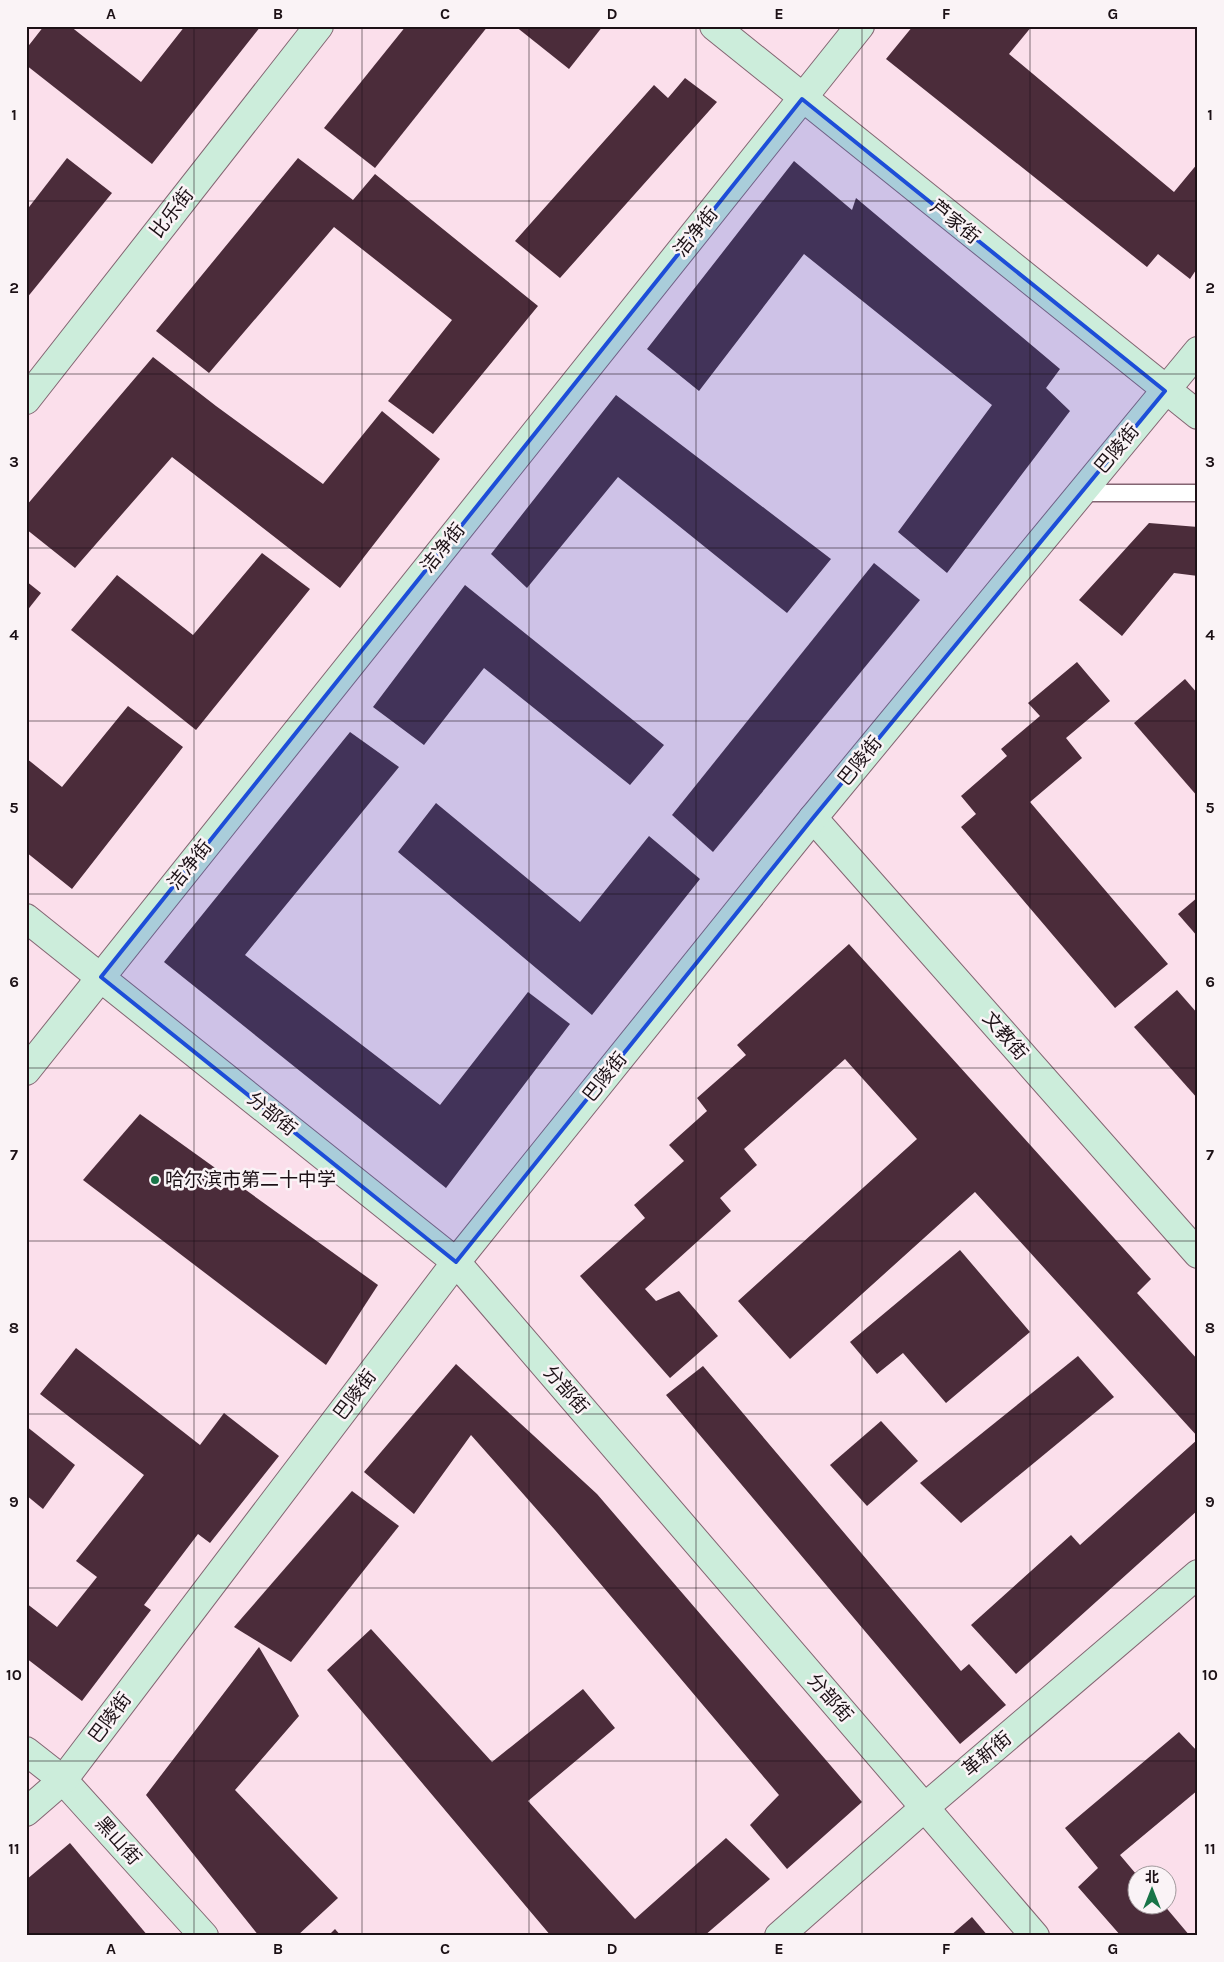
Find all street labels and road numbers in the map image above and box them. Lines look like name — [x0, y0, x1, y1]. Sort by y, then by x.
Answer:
street label: 比乐街 — [146, 184, 198, 242]
street label: 芦家街 — [926, 196, 984, 248]
street label: 洁净街 — [670, 203, 722, 261]
street label: 巴陵街 — [1090, 420, 1144, 478]
street label: 洁净街 — [417, 519, 469, 577]
street label: 巴陵街 — [834, 732, 886, 790]
street label: 洁净街 — [164, 836, 216, 894]
street label: 文教街 — [978, 1007, 1032, 1065]
street label: 巴陵街 — [579, 1048, 631, 1106]
street label: 分部街 — [243, 1088, 301, 1140]
street label: 分部街 — [539, 1361, 593, 1419]
street label: 巴陵街 — [329, 1366, 381, 1424]
street label: 分部街 — [803, 1669, 857, 1727]
street label: 巴陵街 — [84, 1689, 136, 1747]
street label: 革新街 — [958, 1727, 1016, 1781]
street label: 黑山街 — [91, 1812, 145, 1870]

